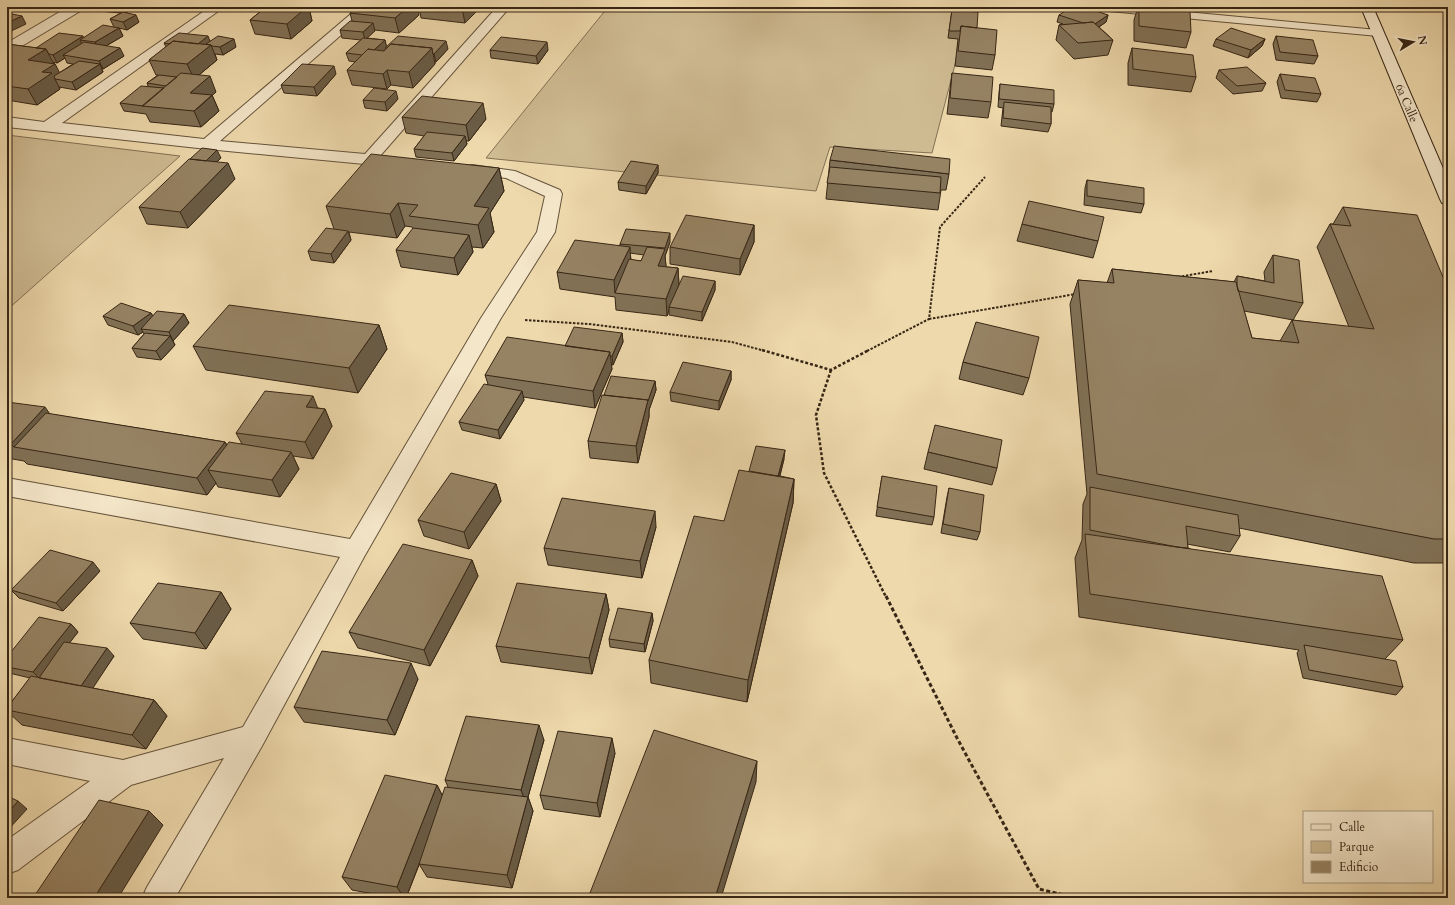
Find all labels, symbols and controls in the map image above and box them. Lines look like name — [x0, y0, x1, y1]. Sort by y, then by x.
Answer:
north arrow — [1393, 22, 1433, 62]
text: N — [1414, 34, 1431, 47]
street label: 6a Calle — [1392, 81, 1422, 125]
legend — [1303, 811, 1433, 883]
text: Calle — [1339, 819, 1365, 835]
text: Parque — [1339, 839, 1374, 855]
text: Edificio — [1339, 859, 1379, 875]

